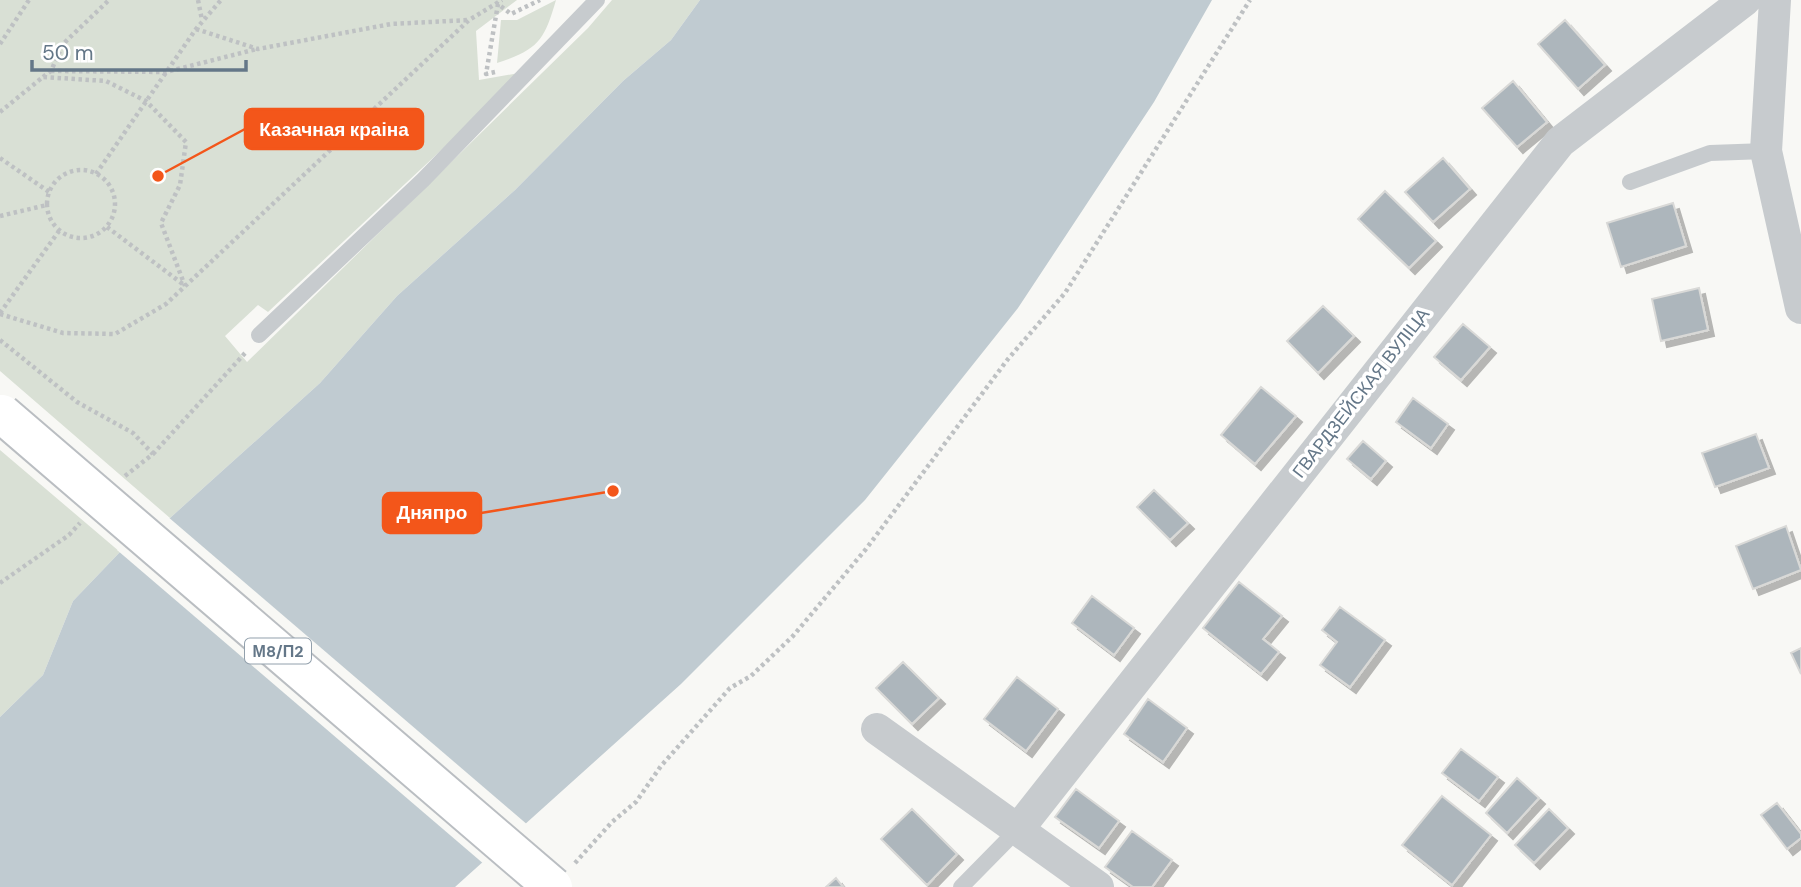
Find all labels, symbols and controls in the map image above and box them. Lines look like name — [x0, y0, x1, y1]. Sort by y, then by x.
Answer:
scale bar — [32, 28, 245, 72]
text: 50 m — [42, 39, 93, 67]
callout: Казачная краіна — [245, 109, 423, 149]
text: Казачная краіна — [259, 117, 409, 142]
street label: ГВАРДЗЕЙСКАЯ ВУЛІЦА — [1287, 303, 1435, 483]
callout: Дняпро — [383, 493, 481, 533]
text: Дняпро — [397, 500, 467, 525]
road number: М8/П2 — [245, 638, 311, 664]

